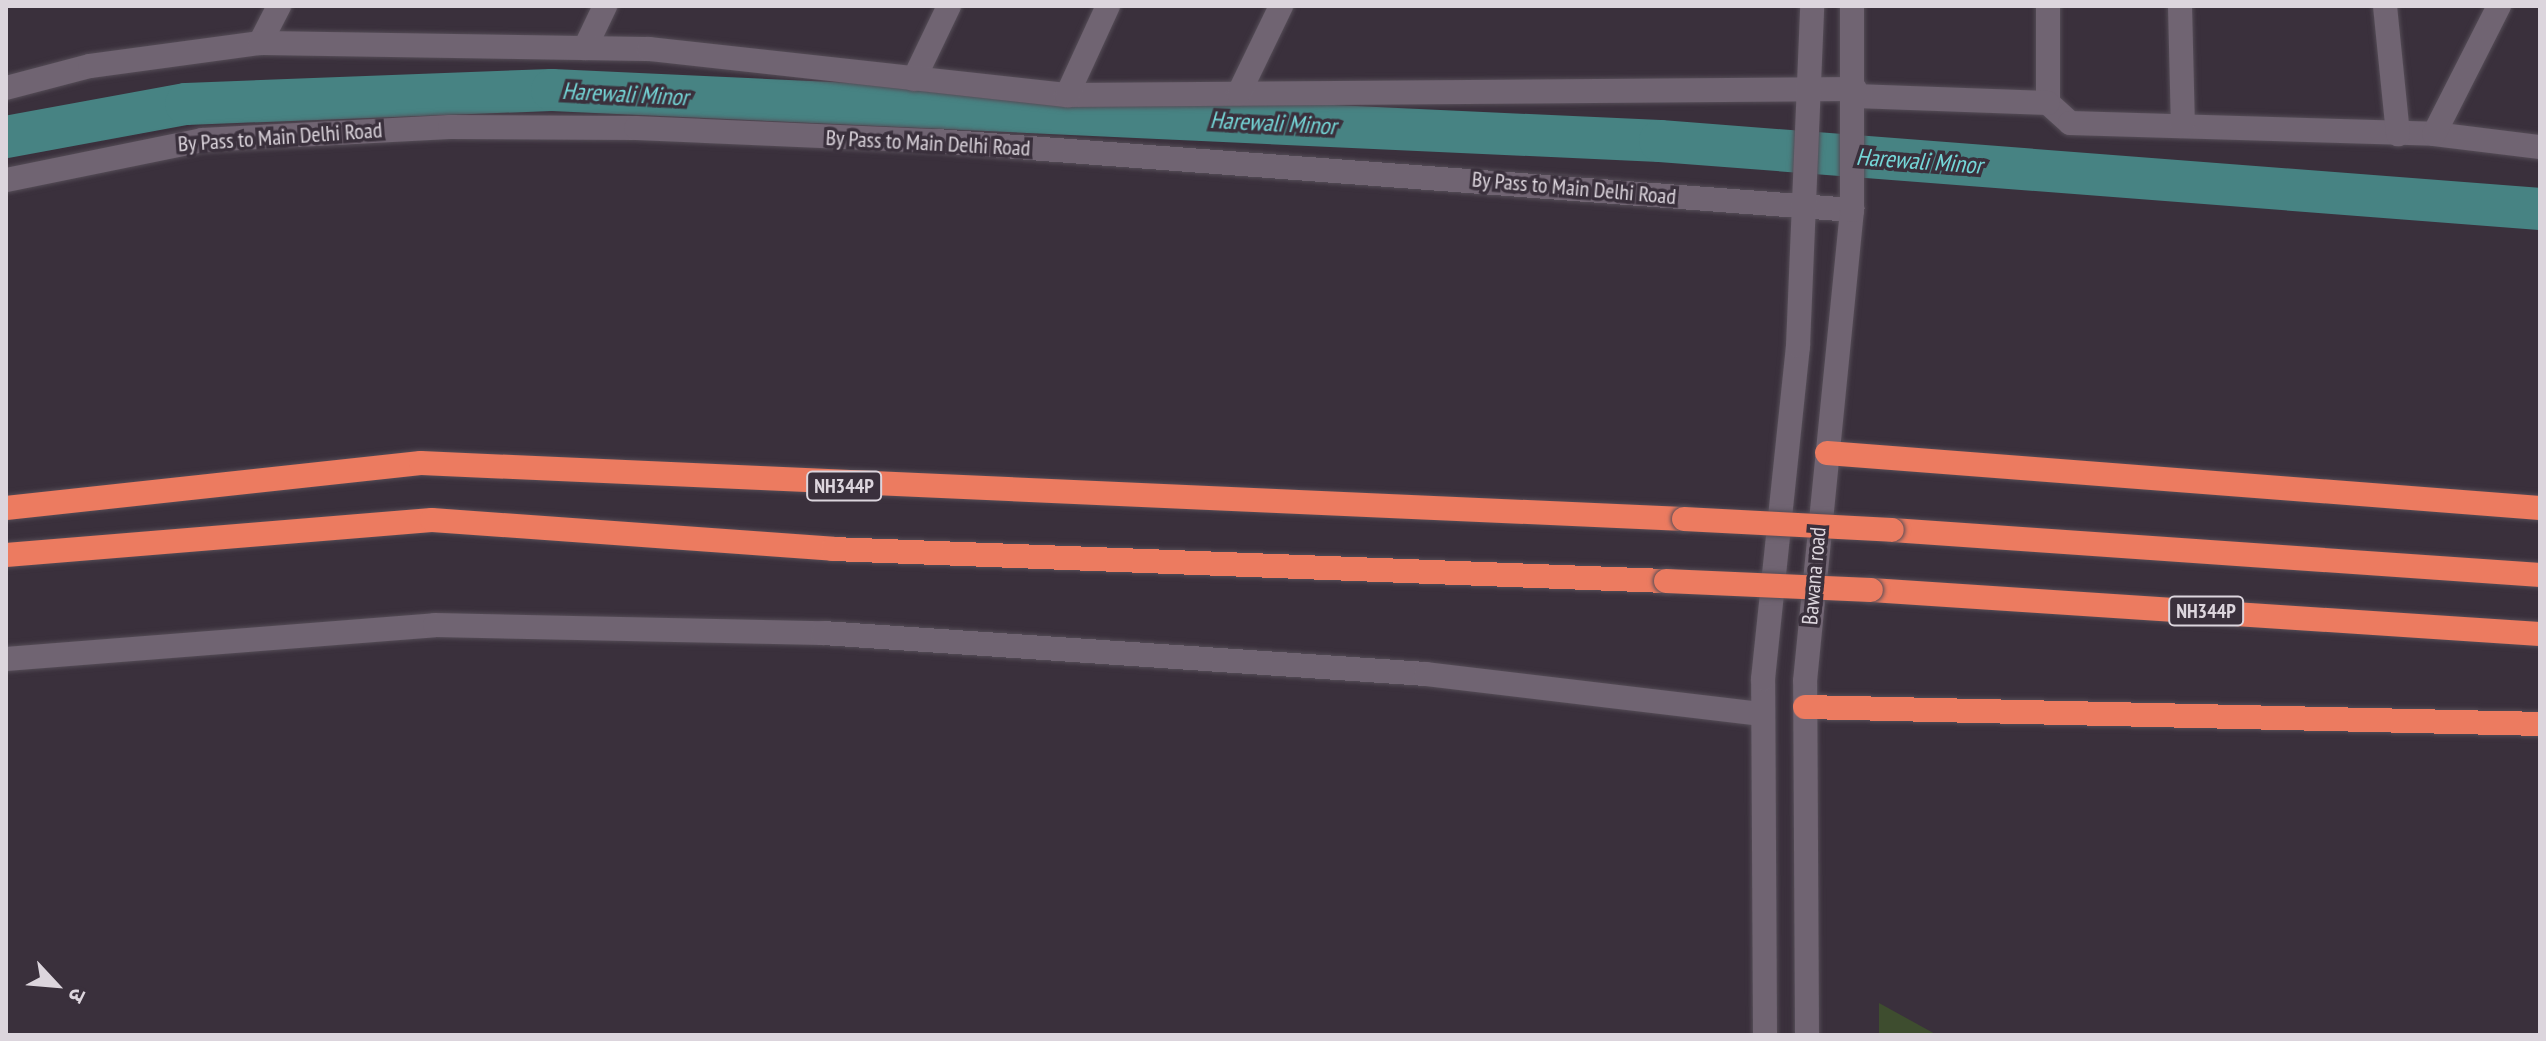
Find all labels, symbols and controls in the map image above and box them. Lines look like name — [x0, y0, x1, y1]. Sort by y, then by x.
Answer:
water label: Harewali Minor — [561, 76, 689, 112]
water label: Harewali Minor — [1209, 105, 1337, 141]
street label: By Pass to Main Delhi Road — [177, 117, 383, 157]
street label: By Pass to Main Delhi Road — [825, 124, 1031, 162]
water label: Harewali Minor — [1855, 142, 1983, 180]
street label: By Pass to Main Delhi Road — [1471, 166, 1677, 210]
road number: NH344P — [806, 470, 882, 502]
street label: Bawana road — [1797, 526, 1831, 626]
road number: NH344P — [2168, 595, 2244, 627]
north arrow — [16, 945, 96, 1025]
text: उ — [62, 984, 93, 1007]

